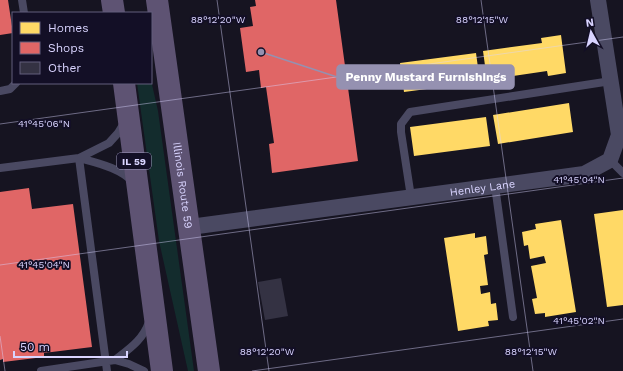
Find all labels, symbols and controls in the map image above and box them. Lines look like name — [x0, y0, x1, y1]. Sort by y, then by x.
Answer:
legend — [12, 12, 152, 84]
north arrow — [571, 12, 611, 52]
text: 88°12'20"W — [191, 14, 246, 25]
text: 88°12'15"W — [456, 14, 509, 25]
text: N — [585, 16, 595, 30]
text: Homes — [48, 21, 89, 35]
text: Shops — [48, 41, 84, 55]
text: Other — [48, 61, 81, 75]
callout: Penny Mustard Furnishings — [337, 65, 514, 89]
text: Penny Mustard Furnishings — [346, 70, 507, 84]
text: 41°45'06"N — [18, 118, 70, 129]
street label: Illinois Route 59 — [170, 141, 195, 230]
road number: IL 59 — [117, 153, 151, 169]
text: 41°45'04"N — [553, 174, 605, 185]
street label: Henley Lane — [449, 177, 516, 198]
text: 41°45'04"N — [18, 259, 70, 270]
text: 41°45'02"N — [553, 315, 605, 326]
scale bar — [14, 333, 127, 359]
text: 50 m — [20, 340, 50, 354]
text: 88°12'20"W — [240, 346, 295, 357]
text: 88°12'15"W — [505, 346, 558, 357]

